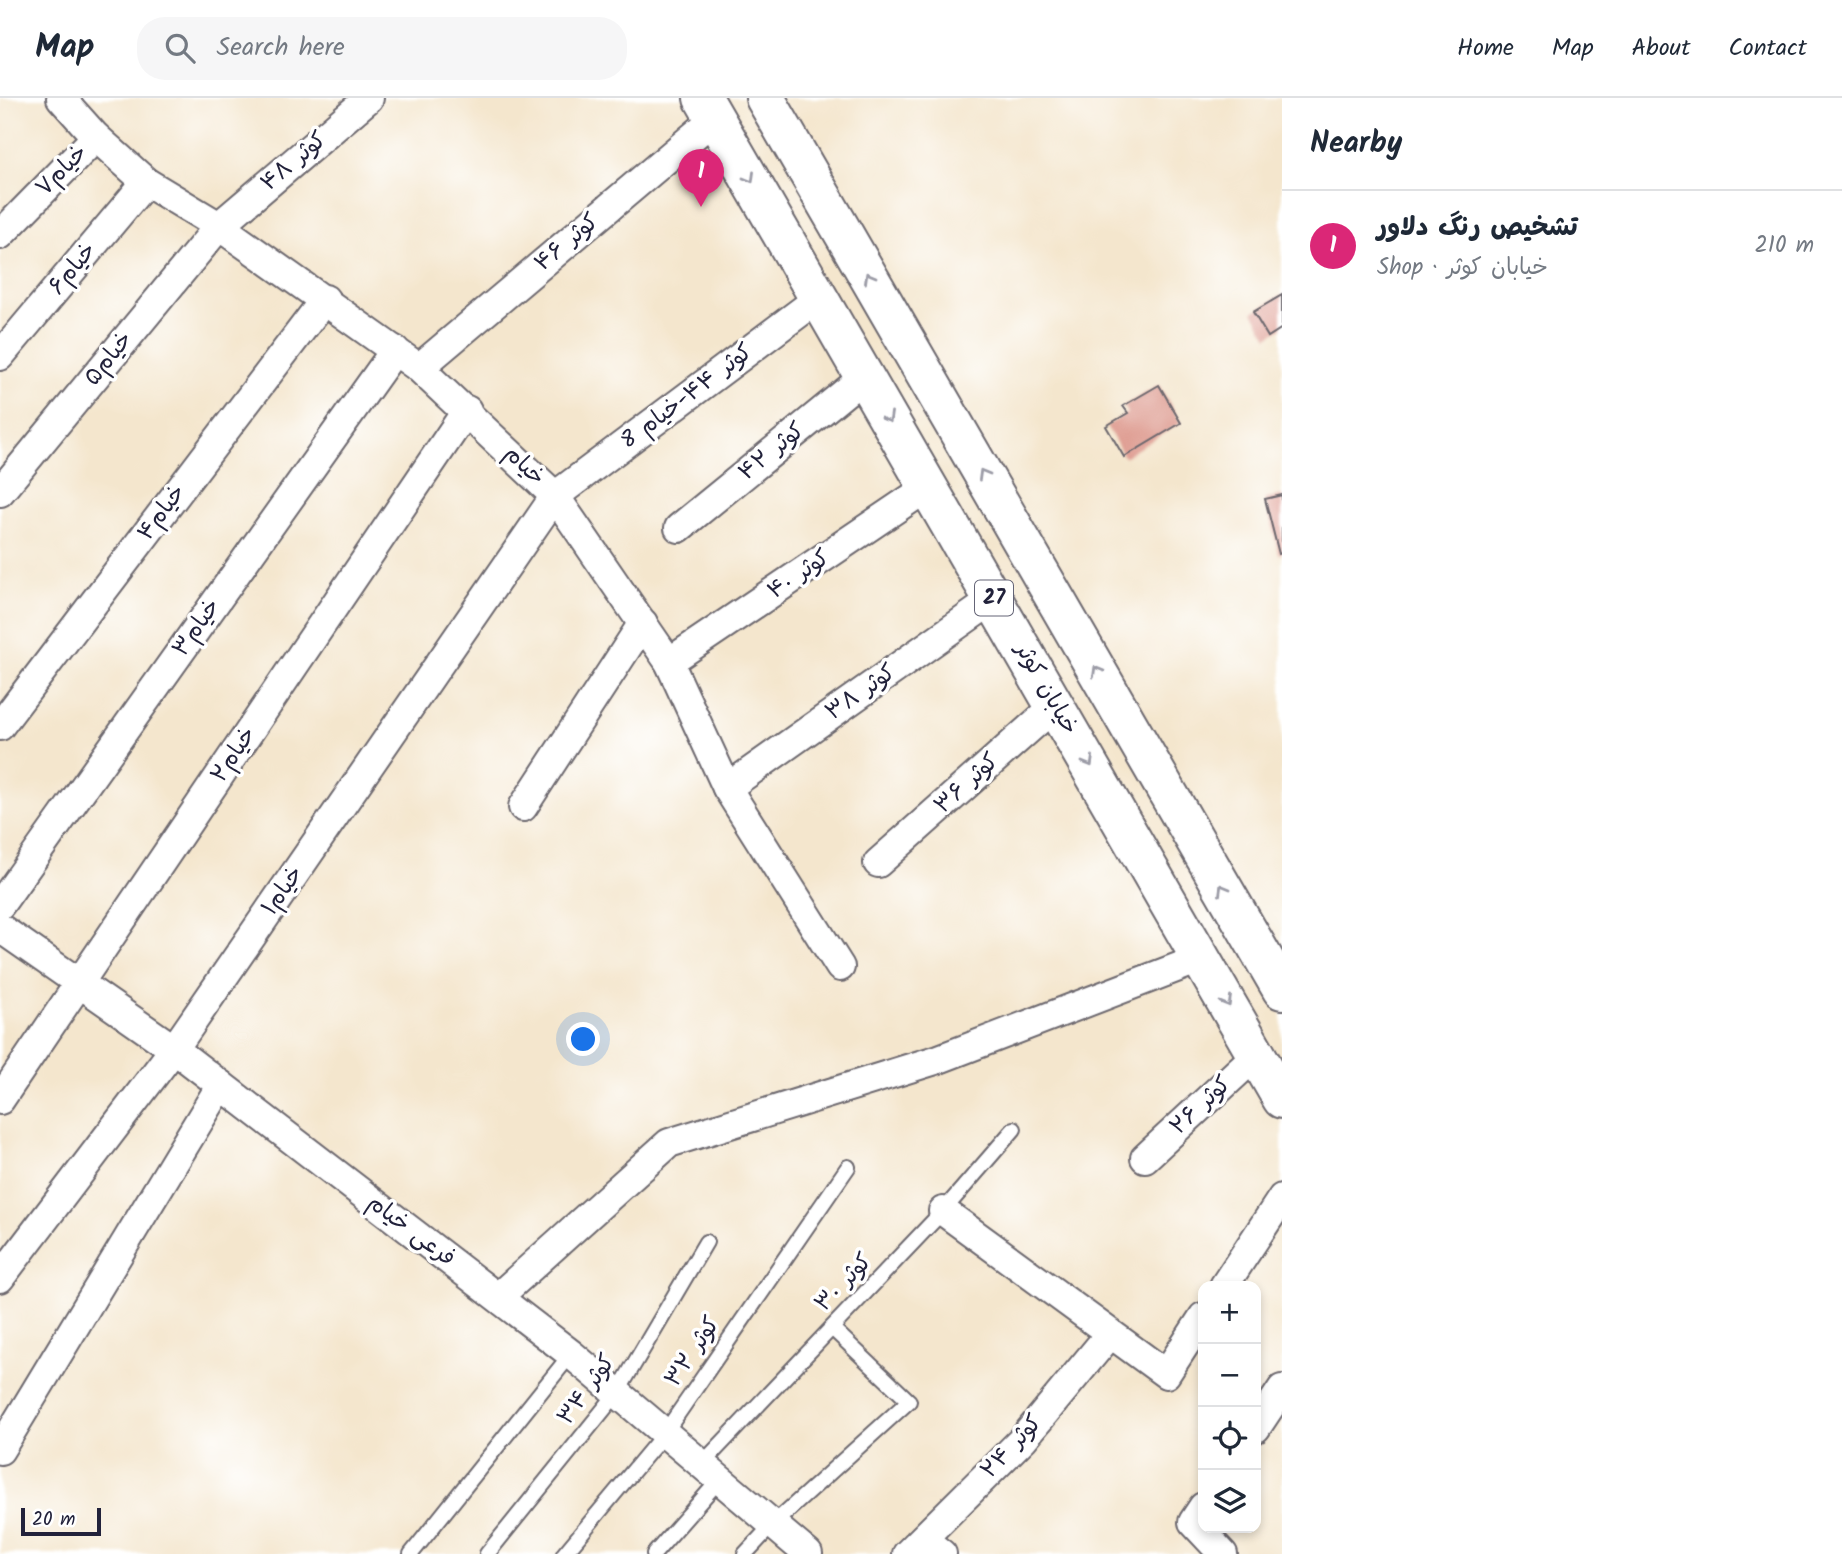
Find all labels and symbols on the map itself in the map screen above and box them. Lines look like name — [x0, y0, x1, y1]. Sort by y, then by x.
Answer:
street label: کوثر ۴۸ — [253, 123, 335, 201]
street label: خیام۷ — [27, 136, 97, 206]
pin: 1 — [678, 149, 724, 207]
one-way arrow — [742, 171, 755, 184]
street label: کوثر ۴۶ — [527, 205, 608, 281]
street label: خیام۶ — [40, 235, 106, 303]
one-way arrow — [864, 272, 877, 285]
street label: خیام۵ — [76, 324, 142, 394]
street label: کوثر ۴۴-خیام 8 — [613, 335, 761, 459]
one-way arrow — [880, 410, 893, 423]
street label: کوثر ۴۲ — [731, 414, 813, 490]
street label: خیام — [495, 437, 553, 495]
one-way arrow — [978, 469, 991, 482]
street label: خیام۴ — [129, 477, 195, 549]
street label: کوثر ۴۰ — [760, 541, 838, 609]
road number: 27 — [975, 580, 1013, 616]
street label: خیام۳ — [164, 591, 230, 665]
street label: خیابان کوثر — [1004, 634, 1087, 742]
street label: کوثر ۳۸ — [818, 655, 904, 730]
one-way arrow — [1092, 666, 1105, 678]
street label: خیام۲ — [202, 720, 266, 790]
street label: کوثر ۳۶ — [926, 745, 1008, 823]
one-way arrow — [1081, 755, 1094, 768]
street label: خیام۱ — [253, 859, 313, 923]
one-way arrow — [1218, 884, 1231, 896]
one-way arrow — [1219, 995, 1232, 1007]
your location — [566, 1022, 600, 1056]
street label: کوثر ۲۶ — [1162, 1068, 1240, 1144]
street label: فرعی خیام — [359, 1186, 463, 1276]
street label: کوثر ۳۰ — [807, 1245, 882, 1321]
street label: کوثر ۳۲ — [656, 1309, 730, 1395]
street label: کوثر ۳۴ — [549, 1347, 625, 1433]
street label: کوثر ۲۴ — [973, 1406, 1052, 1487]
scale bar — [21, 1505, 102, 1537]

